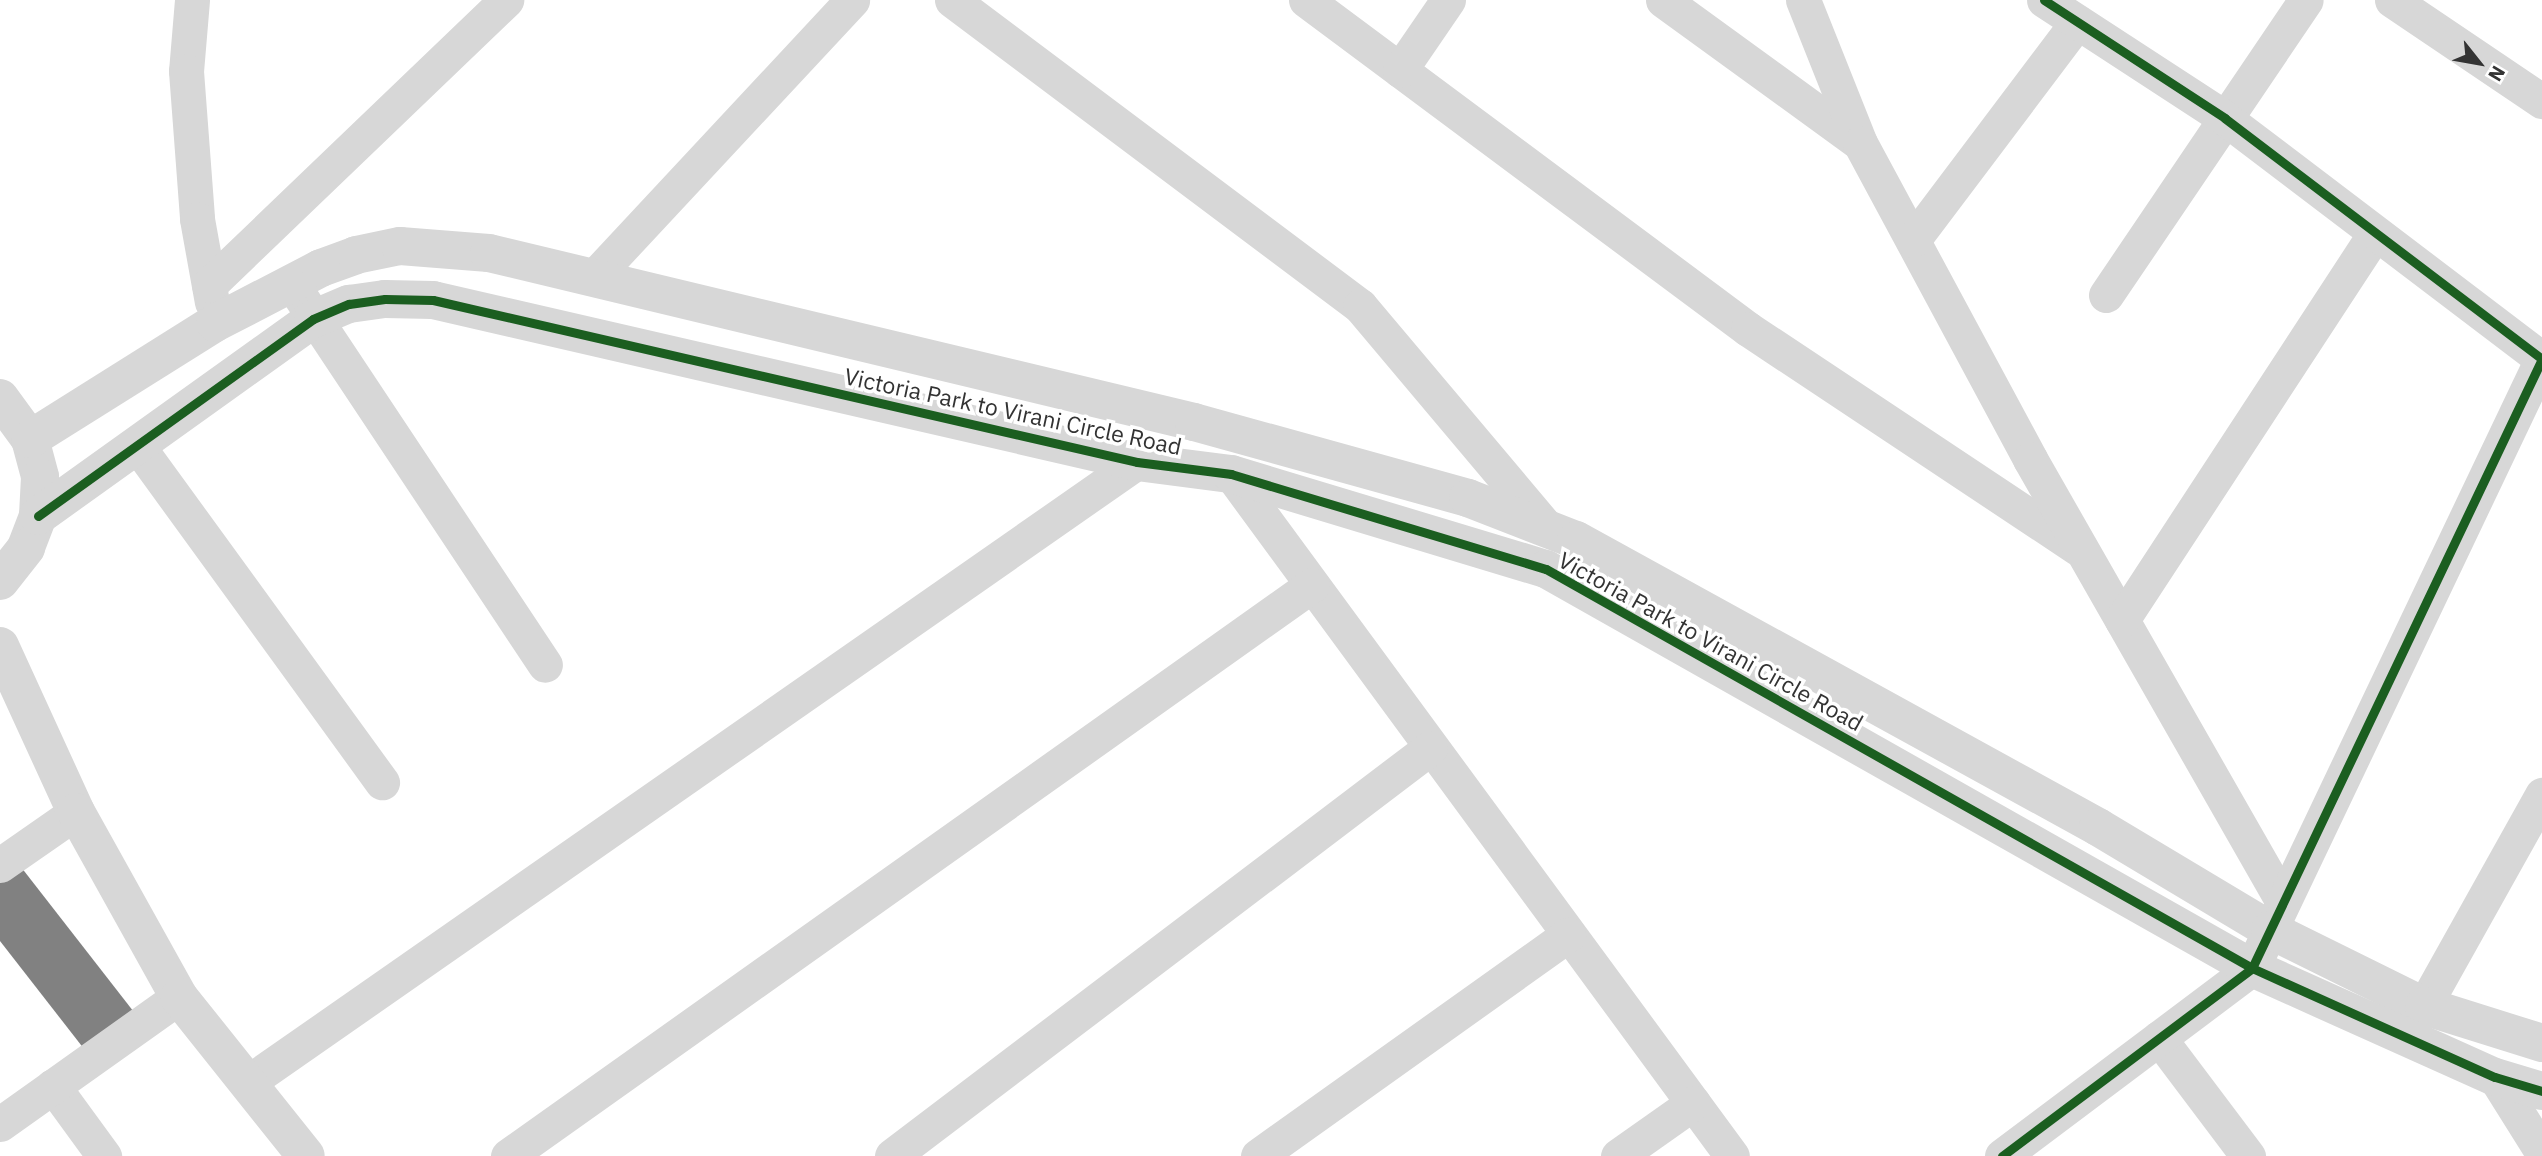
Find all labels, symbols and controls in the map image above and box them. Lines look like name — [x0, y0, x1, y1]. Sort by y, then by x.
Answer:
north arrow — [2444, 28, 2514, 98]
text: N — [2483, 62, 2511, 86]
street label: Victoria Park to Virani Circle Road — [842, 362, 1184, 460]
street label: Victoria Park to Virani Circle Road — [1554, 546, 1868, 736]

